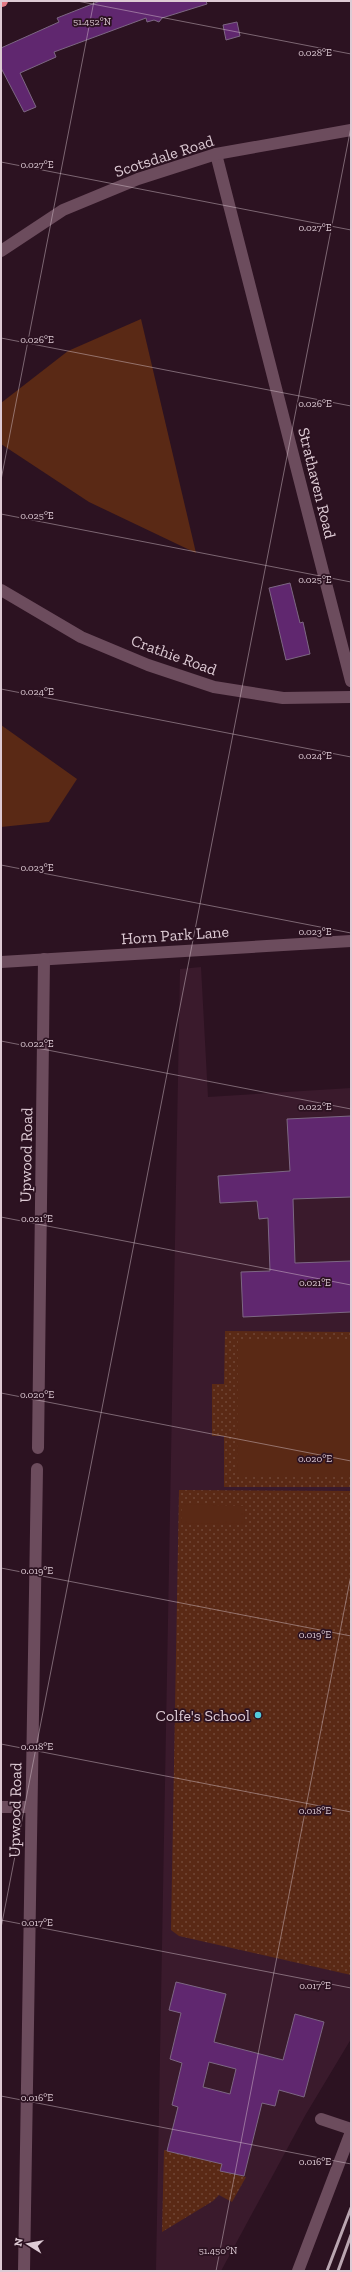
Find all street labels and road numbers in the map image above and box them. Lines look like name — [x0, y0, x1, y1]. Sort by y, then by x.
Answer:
street label: Scotsdale Road — [112, 131, 216, 181]
street label: Strathaven Road — [294, 425, 340, 541]
street label: Crathie Road — [129, 631, 220, 679]
street label: Horn Park Lane — [120, 922, 230, 948]
street label: Upwood Road — [16, 1107, 36, 1203]
street label: Upwood Road — [5, 1762, 25, 1858]

